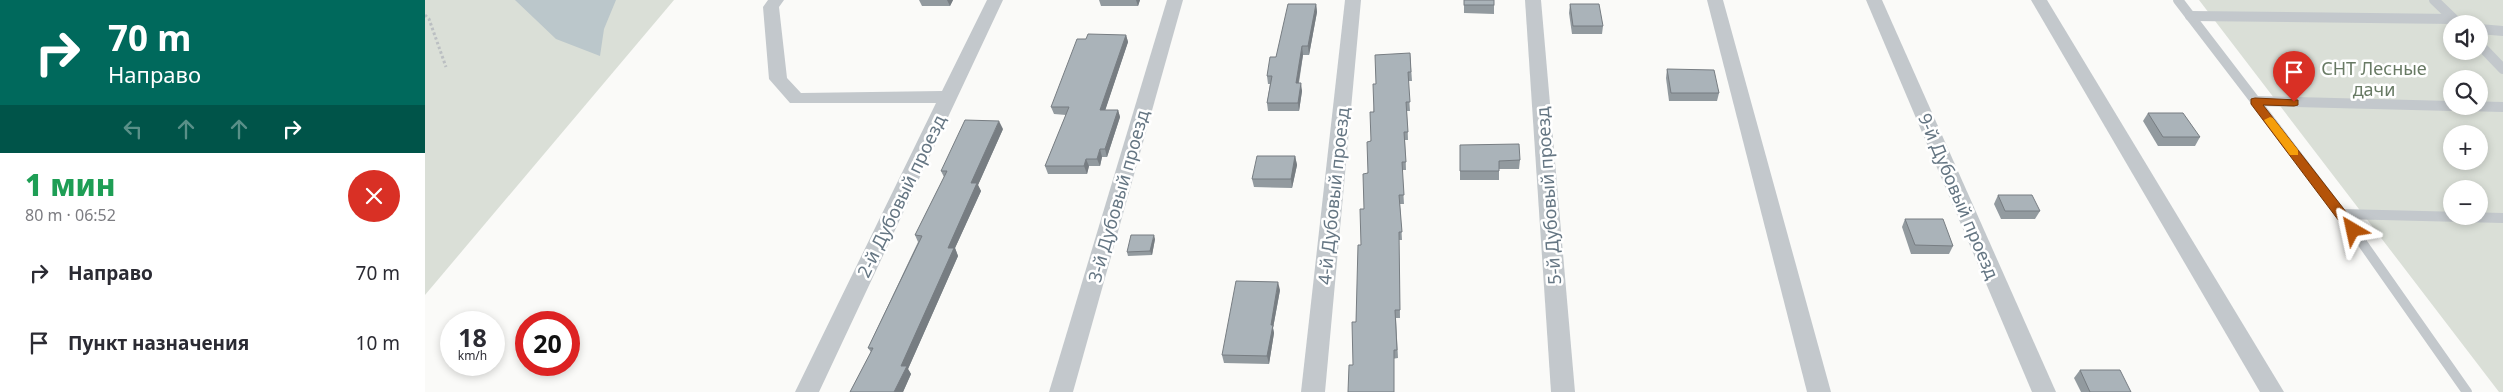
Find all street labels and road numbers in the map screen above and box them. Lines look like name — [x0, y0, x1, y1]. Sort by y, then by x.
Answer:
street label: 4-й Дубовый проезд — [1312, 106, 1354, 286]
street label: 5-й Дубовый проезд — [1530, 106, 1566, 286]
street label: 3-й Дубовый проезд — [1082, 107, 1154, 285]
street label: 9-й Дубовый проезд — [1913, 109, 2005, 283]
street label: 2-й Дубовый проезд — [851, 111, 951, 281]

